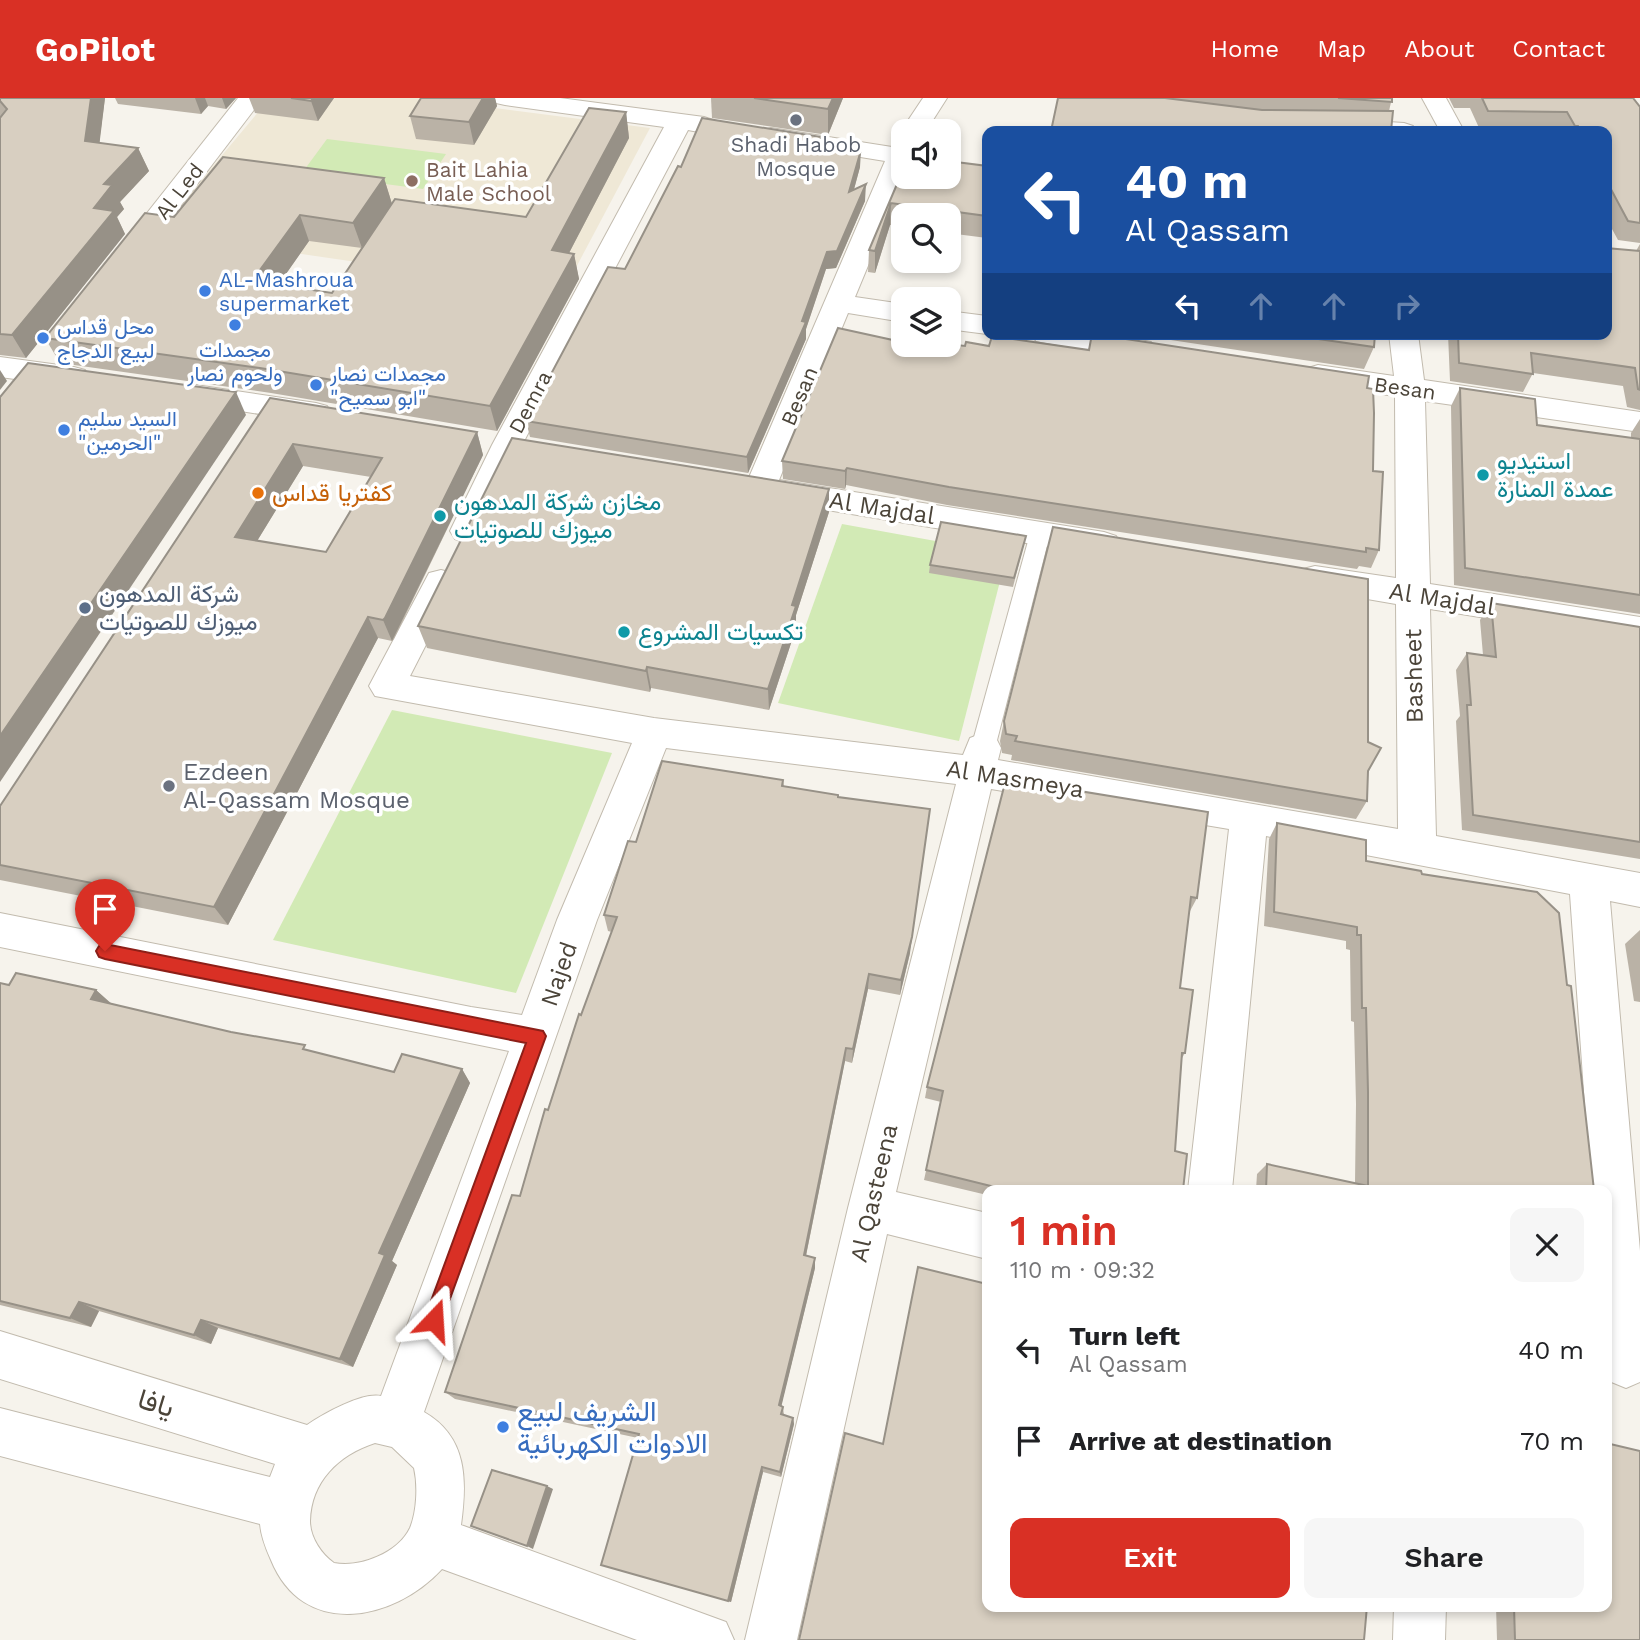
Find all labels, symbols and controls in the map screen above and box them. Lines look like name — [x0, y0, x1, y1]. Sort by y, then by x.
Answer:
text: GoPilot — [35, 30, 155, 69]
text: Home — [1211, 35, 1279, 63]
text: Map — [1317, 35, 1366, 63]
text: About — [1404, 35, 1474, 63]
text: Contact — [1512, 35, 1605, 63]
marker: Shadi Habob Mosque — [788, 112, 804, 128]
map controls — [891, 119, 961, 357]
button: sound — [891, 119, 961, 189]
place label: Shadi Habob Mosque — [731, 132, 861, 181]
text: 40 m — [1125, 152, 1248, 210]
icon: left — [1010, 154, 1101, 245]
place label: Bait Lahia Male School — [426, 157, 552, 206]
street label: Al Led — [149, 158, 209, 224]
marker: Bait Lahia Male School — [404, 173, 420, 189]
button: search — [891, 203, 961, 273]
text: Al Qassam — [1125, 211, 1290, 249]
place label: AL-Mashroua supermarket — [219, 267, 354, 316]
marker: AL-Mashroua supermarket — [197, 283, 213, 299]
button: layers — [891, 287, 961, 357]
icon: left — [1169, 287, 1207, 325]
icon: ahead — [1242, 287, 1280, 325]
icon: ahead — [1315, 287, 1353, 325]
icon: right — [1388, 287, 1426, 325]
place label: محل قداس لبيع الدجاج — [57, 314, 155, 365]
marker: مجمدات ولحوم نصار — [227, 317, 243, 333]
marker: محل قداس لبيع الدجاج — [35, 330, 51, 346]
place label: مجمدات ولحوم نصار — [186, 337, 283, 388]
place label: مجمدات نصار "ابو سميح" — [329, 361, 446, 412]
street label: Besan — [775, 363, 823, 429]
street label: Demra — [503, 366, 557, 438]
street label: Besan — [1373, 371, 1437, 405]
marker: مجمدات نصار "ابو سميح" — [308, 377, 324, 393]
place label: السيد سليم "الحرمين" — [78, 406, 177, 456]
marker: السيد سليم "الحرمين" — [56, 422, 72, 438]
place label: استيديو عمدة المنارة — [1497, 447, 1614, 504]
marker: استيديو عمدة المنارة — [1475, 467, 1491, 483]
place label: كفتريا قداس — [272, 479, 392, 508]
marker: كفتريا قداس — [250, 485, 266, 501]
street label: Al Majdal — [827, 486, 938, 530]
place label: مخازن شركة المدهون ميوزك للصوتيات — [454, 488, 661, 545]
marker: مخازن شركة المدهون ميوزك للصوتيات — [432, 508, 448, 524]
street label: Al Majdal — [1387, 577, 1498, 621]
place label: شركة المدهون ميوزك للصوتيات — [99, 580, 258, 637]
marker: شركة المدهون ميوزك للصوتيات — [77, 600, 93, 616]
place label: تكسيات المشروع — [638, 618, 804, 648]
marker: تكسيات المشروع — [616, 624, 632, 640]
street label: Basheet — [1399, 629, 1429, 723]
street label: Al Masmeya — [944, 754, 1086, 804]
place label: Ezdeen Al-Qassam Mosque — [183, 758, 410, 814]
marker: Ezdeen Al-Qassam Mosque — [161, 778, 177, 794]
pin — [75, 879, 135, 951]
icon: arrive — [86, 890, 124, 928]
street label: Najed — [535, 938, 583, 1010]
street label: Al Qasteena — [845, 1121, 903, 1265]
text: 1 min — [1010, 1206, 1118, 1255]
button: close — [1510, 1208, 1584, 1282]
text: 110 m · 09:32 — [1010, 1257, 1155, 1284]
position arrow — [397, 1283, 471, 1357]
text: Turn left — [1069, 1321, 1180, 1351]
icon: left — [1010, 1331, 1048, 1369]
text: 40 m — [1518, 1335, 1584, 1365]
text: Al Qassam — [1069, 1351, 1188, 1378]
street label: يافا — [134, 1382, 178, 1424]
place label: الشريف لبيع الادوات الكهربائية — [517, 1395, 708, 1461]
marker: الشريف لبيع الادوات الكهربائية — [495, 1419, 511, 1435]
icon: arrive — [1010, 1422, 1048, 1460]
text: Arrive at destination — [1069, 1426, 1332, 1456]
text: 70 m — [1520, 1426, 1584, 1456]
button: Exit — [1010, 1518, 1290, 1598]
button: Share — [1304, 1518, 1584, 1598]

